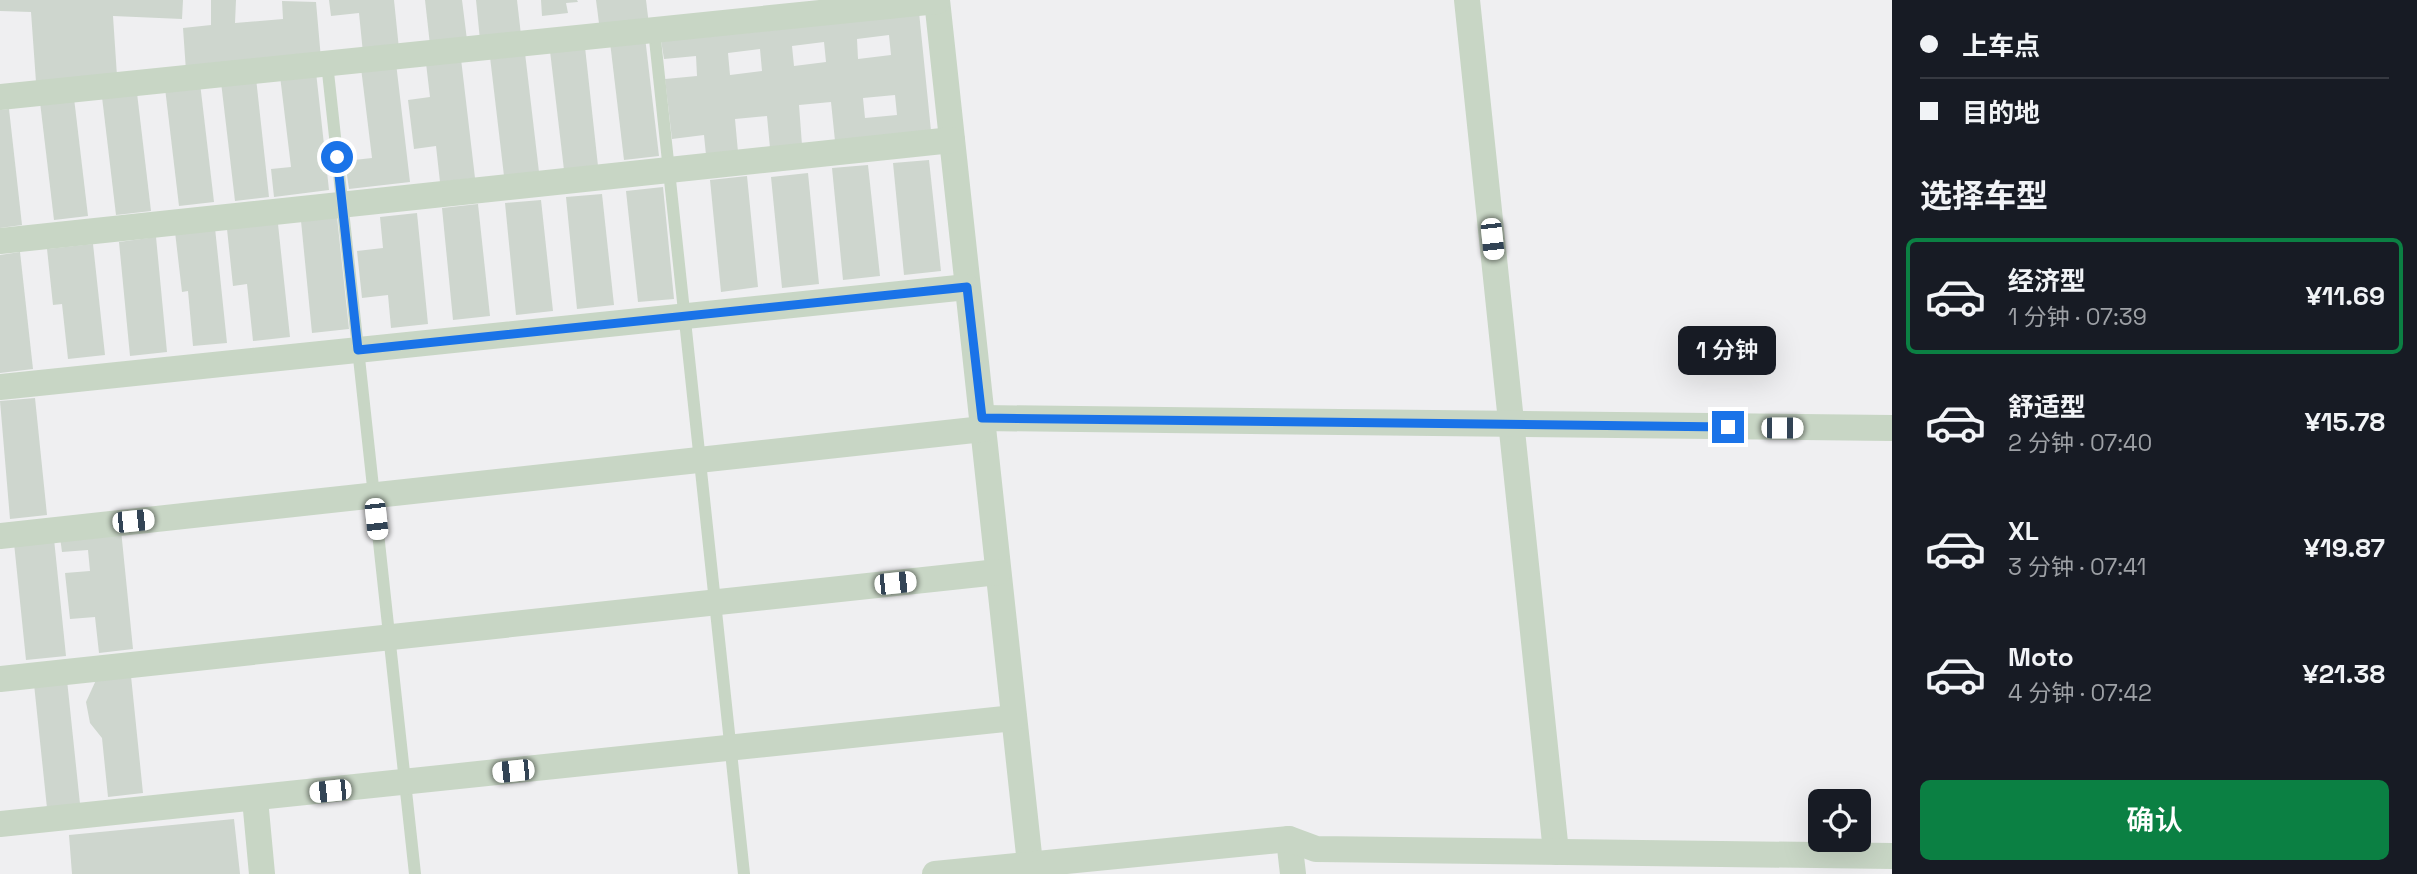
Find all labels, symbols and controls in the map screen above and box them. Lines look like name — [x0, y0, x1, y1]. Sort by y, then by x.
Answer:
text: 上车点 — [1962, 29, 2040, 63]
text: 目的地 — [1962, 96, 2040, 130]
route start — [321, 141, 353, 173]
text: 选择车型 — [1920, 176, 2048, 216]
car — [1480, 217, 1505, 261]
text: 经济型 — [2008, 264, 2086, 298]
icon: car — [1924, 265, 1987, 328]
text: ¥11.69 — [2306, 279, 2385, 313]
text: 1 分钟 · 07:39 — [2008, 302, 2147, 332]
callout: 1 分钟 — [1679, 326, 1777, 374]
text: 1 分钟 — [1696, 335, 1758, 365]
text: 舒适型 — [2008, 390, 2086, 424]
icon: car — [1924, 391, 1987, 454]
text: ¥15.78 — [2305, 405, 2385, 439]
route end — [1712, 411, 1744, 443]
car — [1762, 418, 1804, 439]
text: 2 分钟 · 07:40 — [2008, 428, 2152, 458]
car — [364, 497, 389, 541]
car — [112, 508, 155, 534]
text: XL — [2008, 514, 2039, 548]
icon: car — [1924, 517, 1987, 580]
text: ¥19.87 — [2304, 531, 2385, 565]
text: 3 分钟 · 07:41 — [2008, 552, 2146, 582]
car — [874, 570, 917, 596]
text: Moto — [2008, 640, 2074, 674]
icon: car — [1924, 643, 1987, 706]
text: ¥21.38 — [2303, 657, 2385, 691]
text: 4 分钟 · 07:42 — [2008, 678, 2152, 708]
car — [492, 758, 535, 784]
car — [309, 778, 352, 804]
button: 确认 — [1920, 780, 2389, 860]
map controls — [1808, 789, 1871, 852]
button: locate — [1808, 789, 1871, 852]

